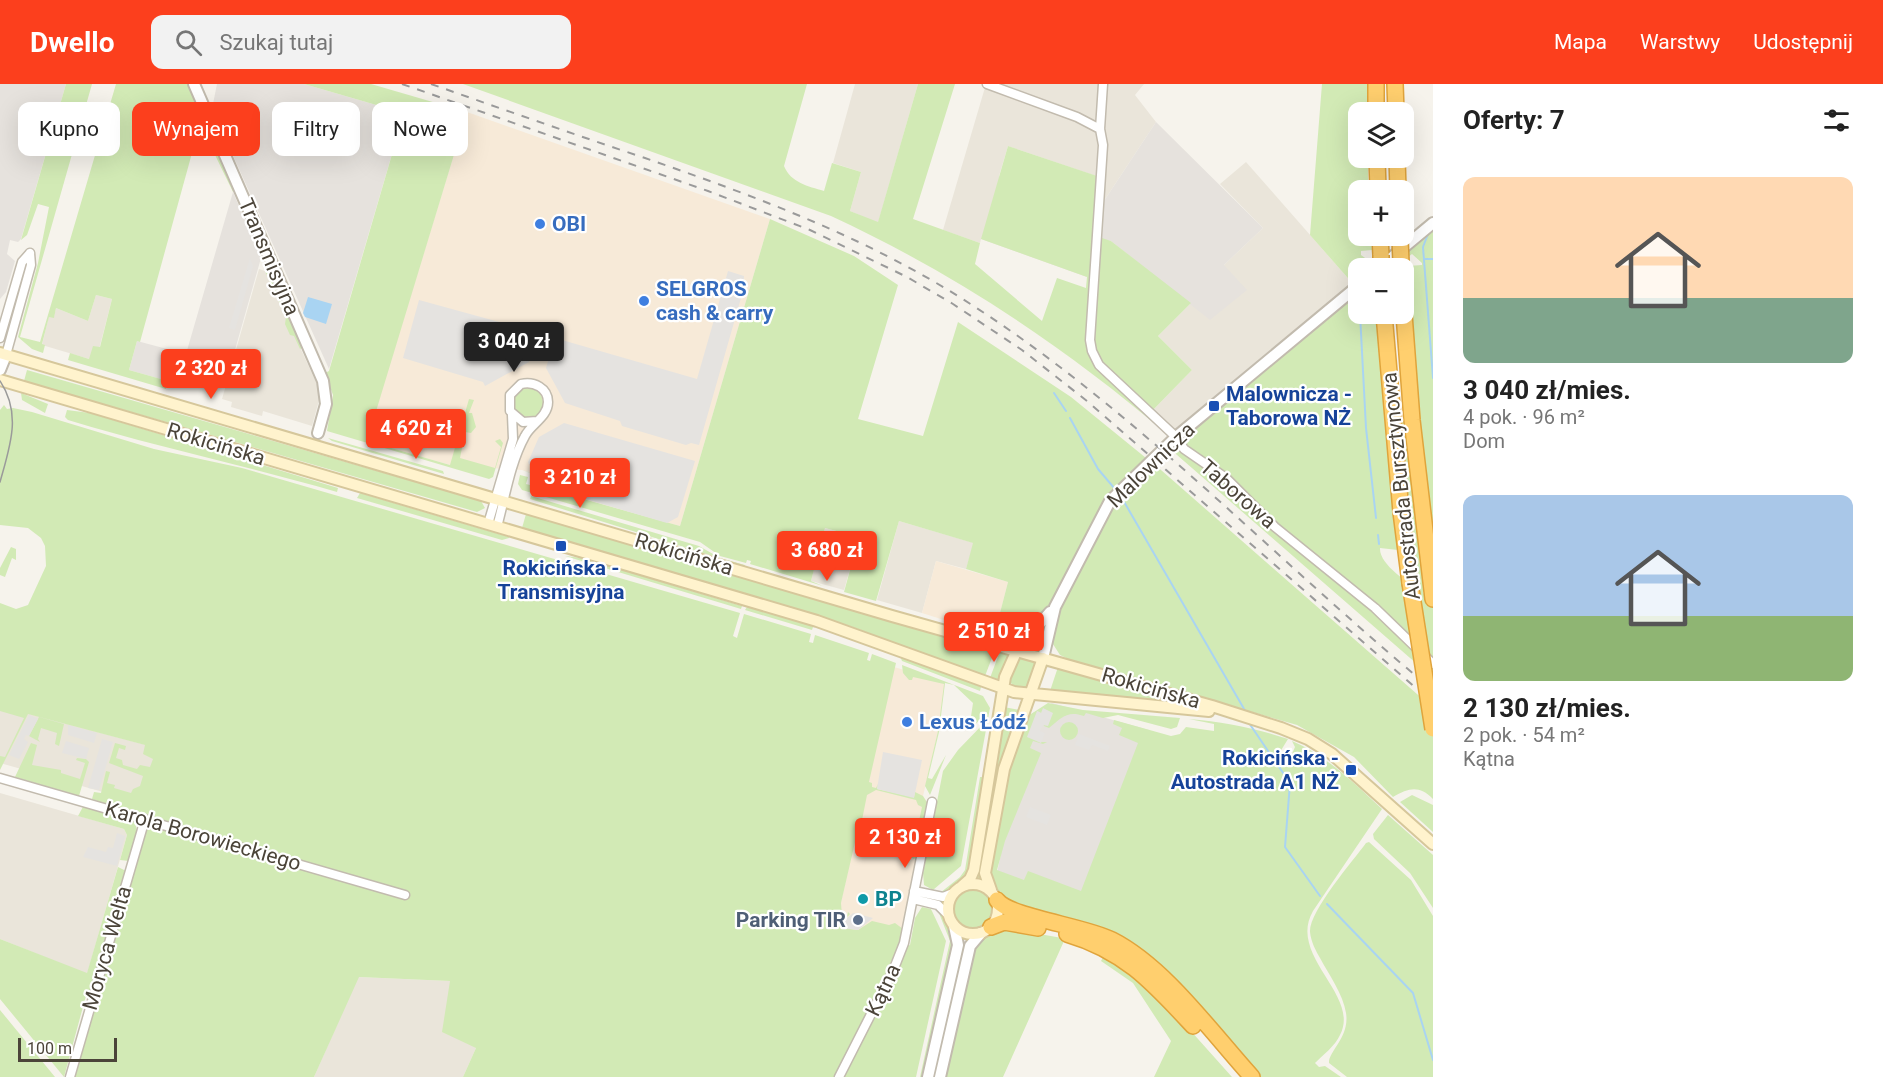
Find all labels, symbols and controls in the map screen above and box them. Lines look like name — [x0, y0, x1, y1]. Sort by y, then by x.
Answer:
search box — [151, 15, 571, 69]
text: Dwello — [30, 26, 115, 59]
icon: search — [172, 26, 205, 59]
text: Szukaj tutaj — [220, 30, 333, 55]
text: Mapa — [1554, 30, 1607, 54]
text: Warstwy — [1640, 30, 1720, 54]
text: Udostępnij — [1753, 30, 1853, 54]
chip: Kupno — [18, 102, 120, 156]
chip: Wynajem — [132, 102, 260, 156]
chip: Filtry — [272, 102, 360, 156]
chip: Nowe — [372, 102, 468, 156]
map controls — [1348, 102, 1414, 324]
button: layers — [1348, 102, 1414, 168]
icon: filters — [1820, 104, 1853, 137]
text: Oferty: 7 — [1463, 105, 1565, 135]
button: + — [1348, 180, 1414, 246]
street label: Transmisyjna — [234, 195, 304, 319]
place label: OBI — [552, 212, 586, 236]
icon: home — [1604, 216, 1712, 324]
marker: OBI — [533, 217, 547, 231]
button: − — [1348, 258, 1414, 324]
place label: SELGROS cash & carry — [656, 277, 774, 325]
marker: SELGROS cash & carry — [637, 294, 651, 308]
pin: 3 040 zł — [452, 322, 576, 373]
text: 3 040 zł — [478, 329, 550, 353]
pin: 2 320 zł — [149, 349, 273, 400]
text: 2 320 zł — [175, 356, 247, 380]
street label: Autostrada Bursztynowa — [1377, 371, 1425, 601]
text: 3 040 zł/mies. — [1463, 375, 1631, 405]
place label: Malownicza - Taborowa NŻ — [1226, 382, 1352, 430]
marker: Malownicza - Taborowa NŻ — [1207, 399, 1221, 413]
text: 4 pok. · 96 m² — [1463, 405, 1585, 429]
pin: 4 620 zł — [354, 409, 478, 460]
text: 4 620 zł — [380, 416, 452, 440]
street label: Malownicza — [1102, 417, 1200, 513]
street label: Rokicińska — [164, 418, 268, 470]
text: Dom — [1463, 429, 1505, 453]
street label: Taborowa — [1195, 455, 1281, 533]
pin: 3 210 zł — [518, 458, 642, 509]
text: 3 210 zł — [544, 465, 616, 489]
street label: Rokicińska — [632, 528, 736, 580]
pin: 3 680 zł — [765, 531, 889, 582]
icon: home — [1604, 534, 1712, 642]
text: 3 680 zł — [791, 538, 863, 562]
marker: Rokicińska - Transmisyjna — [554, 539, 568, 553]
place label: Rokicińska - Transmisyjna — [497, 556, 625, 604]
pin: 2 510 zł — [932, 612, 1056, 663]
text: 2 510 zł — [958, 619, 1030, 643]
street label: Rokicińska — [1099, 663, 1203, 713]
text: 2 130 zł/mies. — [1463, 693, 1631, 723]
place label: Lexus Łódź — [919, 710, 1026, 734]
marker: Lexus Łódź — [900, 715, 914, 729]
text: 2 pok. · 54 m² — [1463, 723, 1585, 747]
place label: Rokicińska - Autostrada A1 NŻ — [1171, 746, 1339, 794]
text: Kątna — [1463, 747, 1515, 771]
marker: Rokicińska - Autostrada A1 NŻ — [1344, 763, 1358, 777]
street label: Karola Borowieckiego — [102, 797, 304, 875]
pin: 2 130 zł — [843, 818, 967, 869]
text: 2 130 zł — [869, 825, 941, 849]
street label: Moryca Welta — [78, 883, 136, 1013]
place label: BP — [875, 887, 902, 911]
marker: BP — [856, 892, 870, 906]
place label: Parking TIR — [736, 908, 846, 932]
marker: Parking TIR — [851, 913, 865, 927]
street label: Kątna — [861, 960, 905, 1020]
scale bar — [18, 1035, 117, 1062]
text: 100 m — [27, 1039, 72, 1058]

